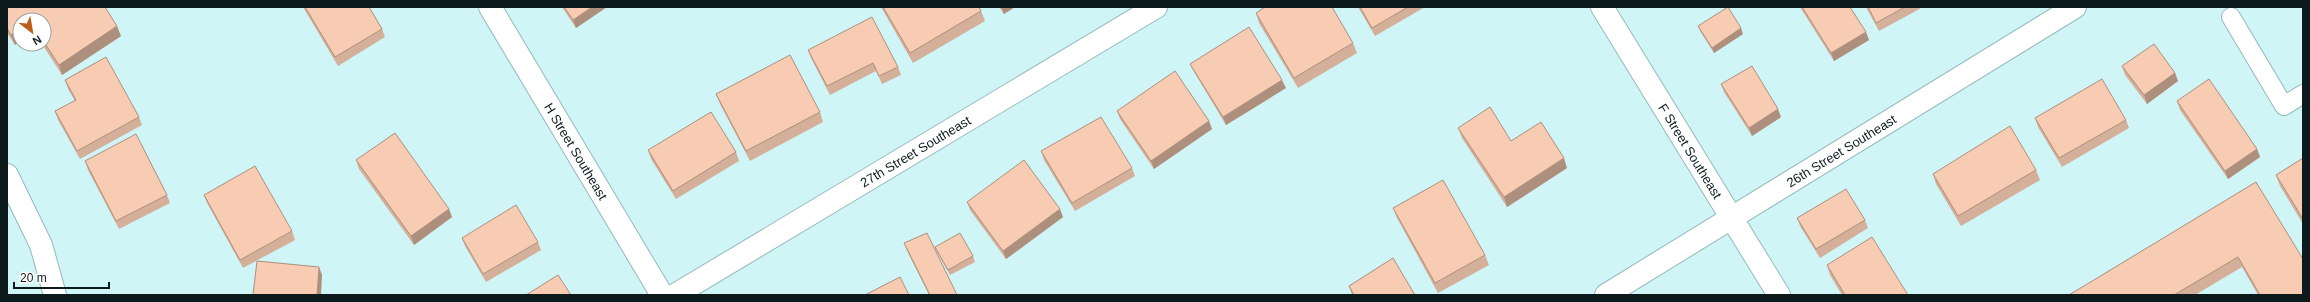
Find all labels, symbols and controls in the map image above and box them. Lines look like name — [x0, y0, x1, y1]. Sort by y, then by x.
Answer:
north arrow — [12, 12, 52, 52]
text: N — [31, 33, 44, 48]
street label: H Street Southeast — [541, 100, 611, 203]
street label: F Street Southeast — [1655, 101, 1725, 202]
street label: 26th Street Southeast — [1784, 111, 1899, 190]
street label: 27th Street Southeast — [858, 113, 974, 190]
scale bar — [14, 264, 109, 290]
text: 20 m — [20, 271, 47, 285]

